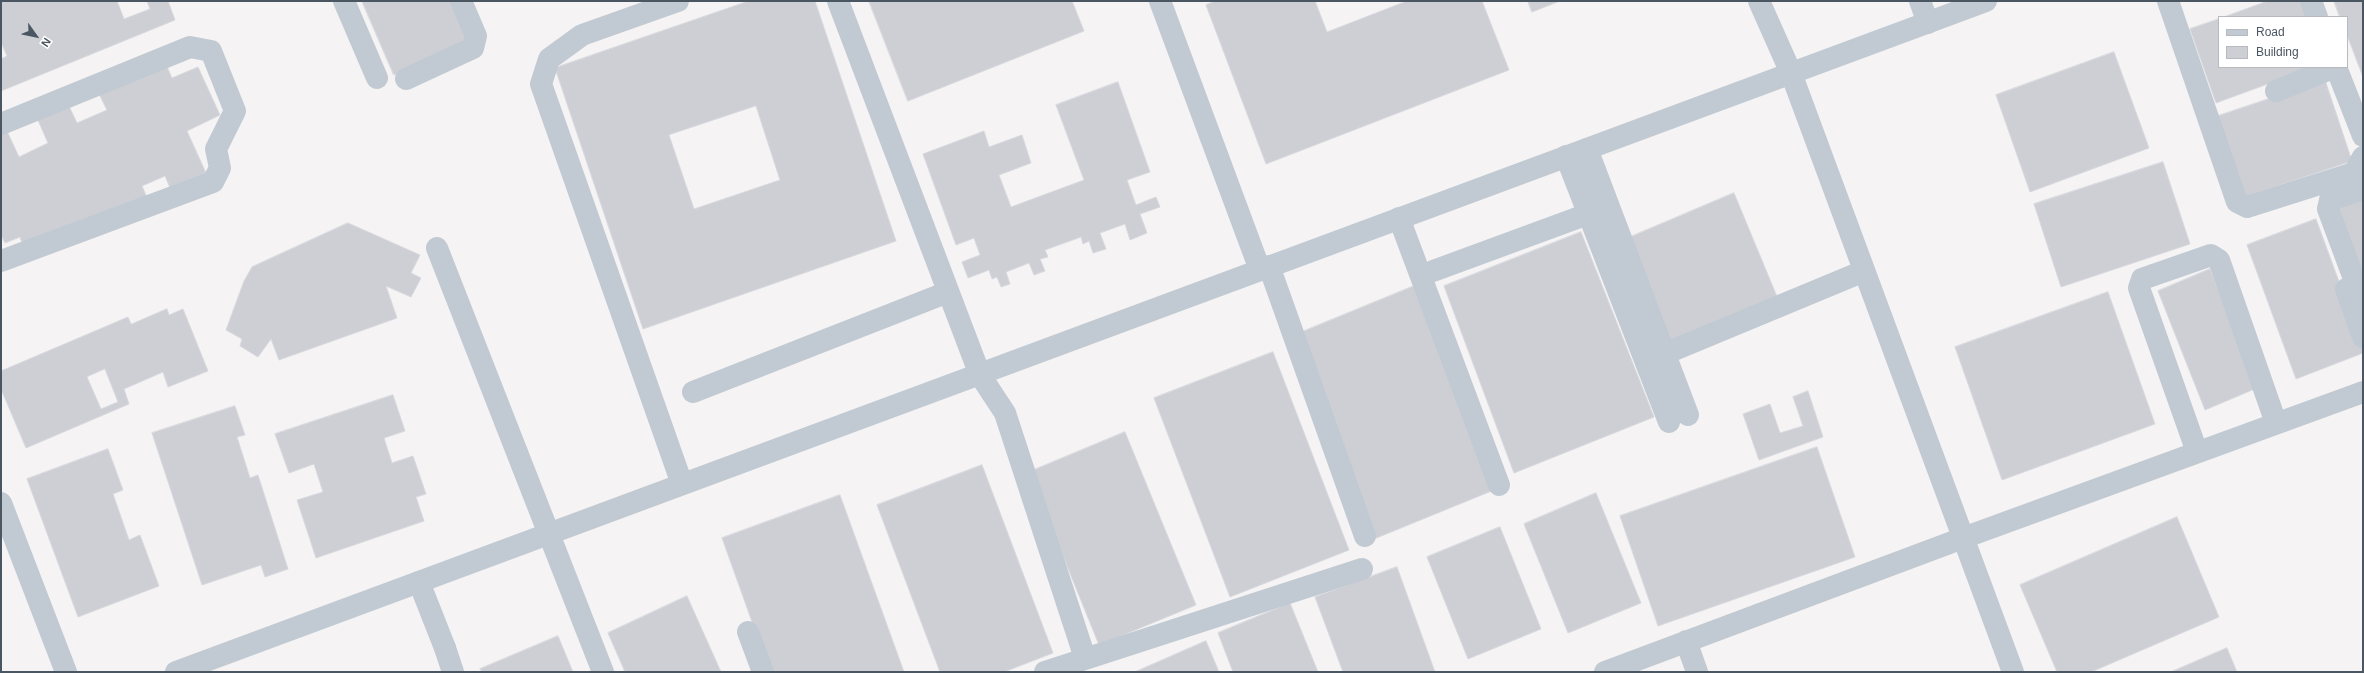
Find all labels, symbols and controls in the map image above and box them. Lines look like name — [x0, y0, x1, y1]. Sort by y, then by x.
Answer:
north arrow — [16, 16, 56, 56]
legend — [2218, 16, 2348, 68]
text: Road — [2256, 25, 2285, 39]
text: N — [39, 36, 53, 49]
text: Building — [2256, 45, 2299, 59]

